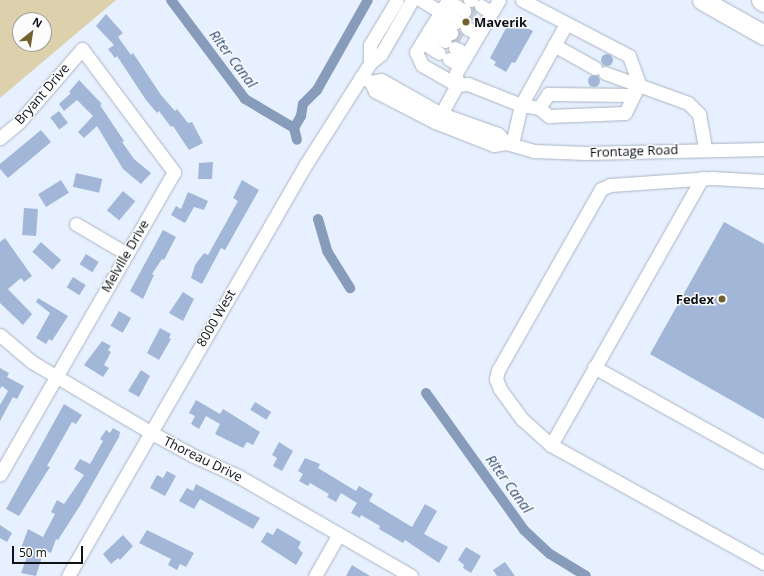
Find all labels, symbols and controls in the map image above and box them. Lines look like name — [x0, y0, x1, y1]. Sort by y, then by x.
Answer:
north arrow — [12, 12, 52, 52]
text: N — [30, 13, 45, 31]
place label: Maverik — [474, 14, 527, 30]
marker: Maverik — [461, 17, 471, 27]
water label: Riter Canal — [206, 27, 260, 91]
street label: Bryant Drive — [11, 60, 73, 128]
street label: Frontage Road — [590, 142, 678, 160]
street label: Melville Drive — [98, 217, 152, 295]
street label: 8000 West — [193, 287, 239, 349]
place label: Fedex — [676, 291, 714, 307]
marker: Fedex — [717, 294, 727, 304]
street label: Thoreau Drive — [161, 433, 245, 485]
water label: Riter Canal — [482, 452, 536, 516]
scale bar — [14, 538, 85, 564]
text: 50 m — [19, 544, 47, 561]

